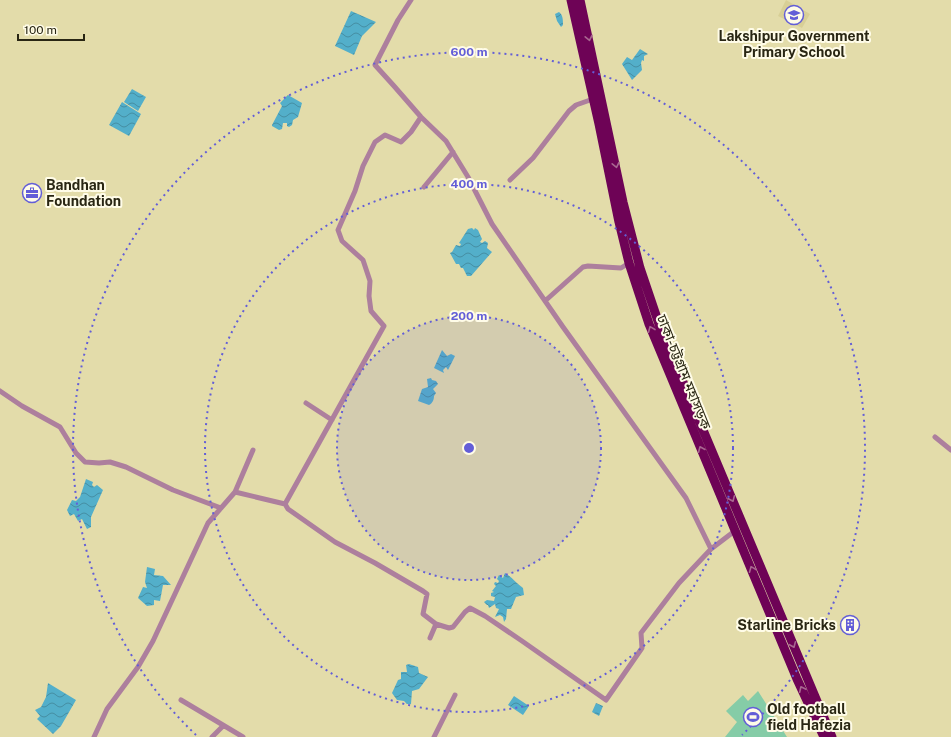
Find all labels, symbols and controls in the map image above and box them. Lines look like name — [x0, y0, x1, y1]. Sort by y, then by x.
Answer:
school or university icon: Lakshipur Government Primary School — [783, 4, 805, 26]
scale bar — [18, 16, 84, 42]
text: 100 m — [24, 23, 57, 37]
place label: Lakshipur Government Primary School — [718, 28, 870, 60]
one-way arrow — [584, 35, 592, 41]
text: 600 m — [451, 45, 488, 59]
one-way arrow — [611, 162, 619, 168]
place label: Bandhan Foundation — [46, 177, 121, 209]
text: 400 m — [451, 177, 488, 191]
office icon: Bandhan Foundation — [21, 182, 43, 204]
text: 200 m — [451, 309, 487, 323]
street label: ঢাকা-চট্টগ্রাম মহাসড়ক — [653, 311, 715, 432]
one-way arrow — [648, 326, 656, 333]
centre of rings — [462, 441, 476, 455]
one-way arrow — [698, 446, 706, 454]
one-way arrow — [727, 494, 735, 502]
one-way arrow — [748, 565, 756, 572]
building icon: Starline Bricks — [839, 614, 861, 636]
place label: Starline Bricks — [737, 617, 836, 633]
one-way arrow — [788, 641, 796, 648]
one-way arrow — [799, 686, 807, 693]
place label: Old football field Hafezia — [767, 701, 851, 733]
sports icon: Old football field Hafezia — [742, 706, 764, 728]

